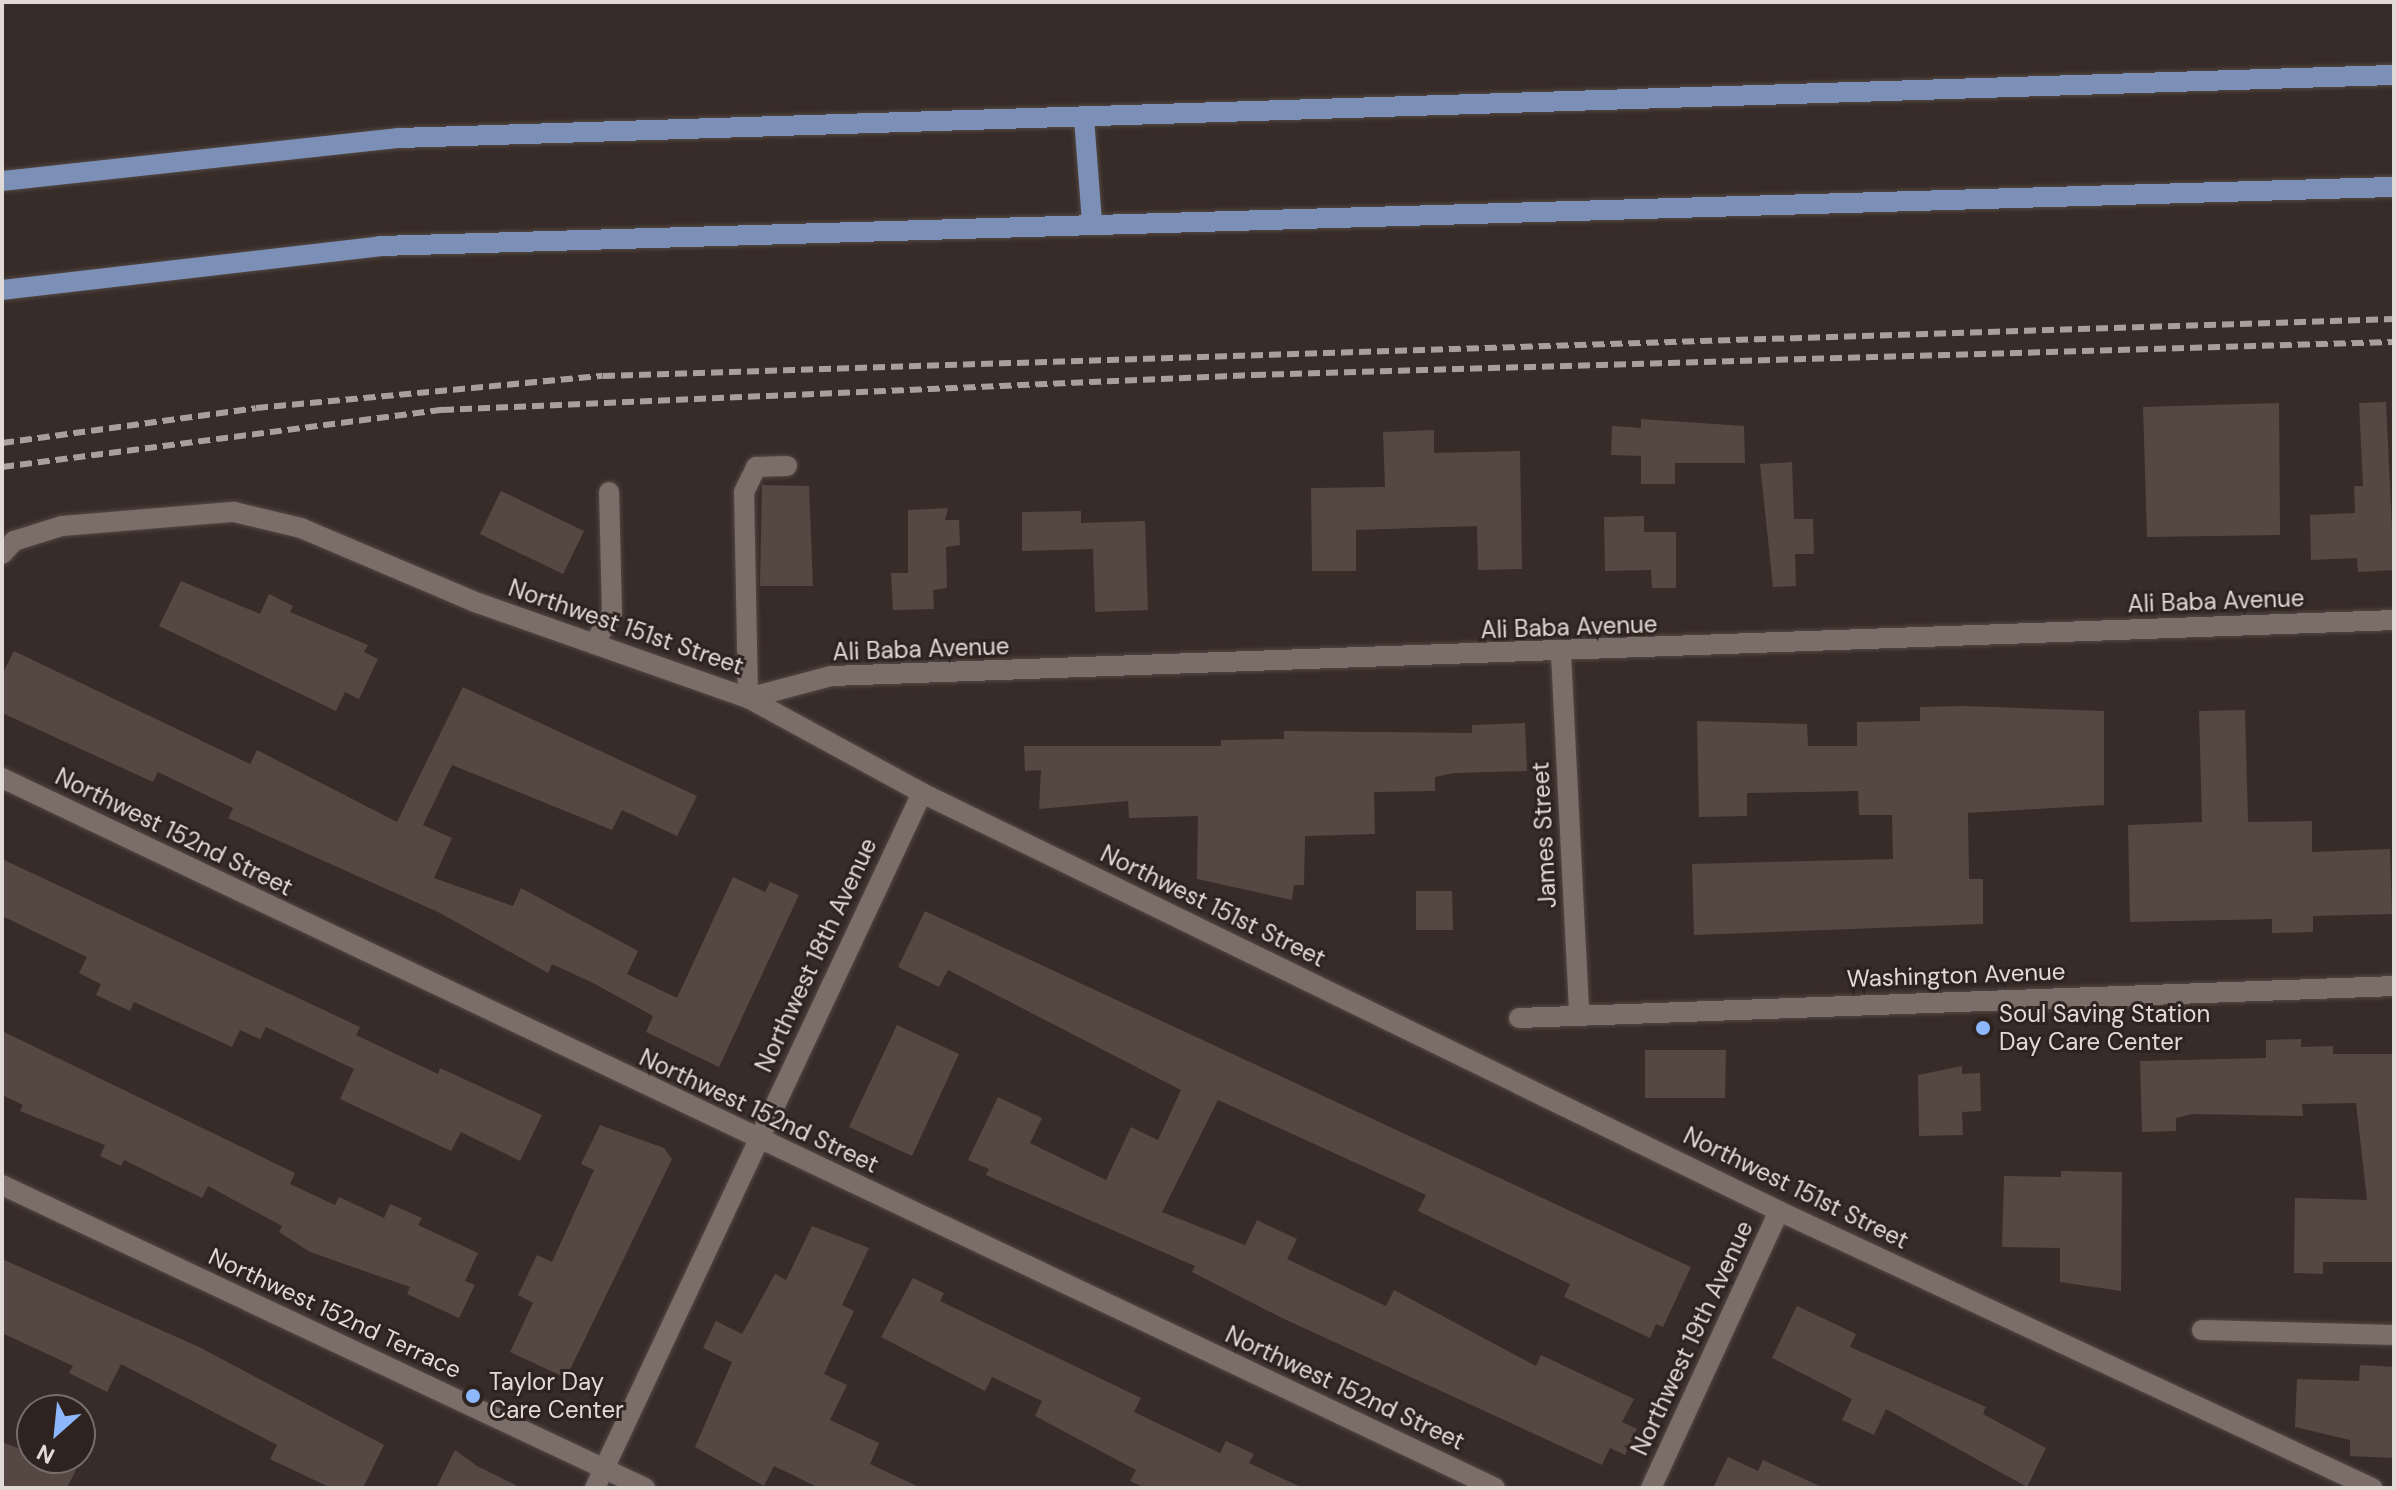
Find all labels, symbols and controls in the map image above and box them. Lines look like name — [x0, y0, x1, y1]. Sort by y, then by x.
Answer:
street label: Northwest 151st Street — [505, 573, 747, 681]
street label: Ali Baba Avenue — [2127, 584, 2305, 618]
street label: Ali Baba Avenue — [1480, 610, 1658, 644]
street label: Ali Baba Avenue — [832, 632, 1010, 666]
street label: James Street — [1526, 761, 1562, 909]
street label: Northwest 152nd Street — [51, 762, 297, 902]
street label: Northwest 18th Avenue — [749, 833, 883, 1077]
street label: Northwest 151st Street — [1096, 839, 1330, 973]
street label: Washington Avenue — [1846, 957, 2066, 993]
place label: Soul Saving Station Day Care Center — [1999, 1000, 2210, 1056]
marker: Soul Saving Station Day Care Center — [1974, 1019, 1992, 1037]
street label: Northwest 152nd Street — [635, 1043, 883, 1179]
street label: Northwest 151st Street — [1679, 1121, 1913, 1255]
street label: Northwest 19th Avenue — [1625, 1216, 1759, 1460]
street label: Northwest 152nd Terrace — [204, 1242, 466, 1384]
street label: Northwest 152nd Street — [1221, 1320, 1469, 1456]
place label: Taylor Day Care Center — [489, 1368, 624, 1424]
marker: Taylor Day Care Center — [464, 1387, 482, 1405]
north arrow — [16, 1394, 96, 1474]
text: N — [32, 1437, 60, 1471]

